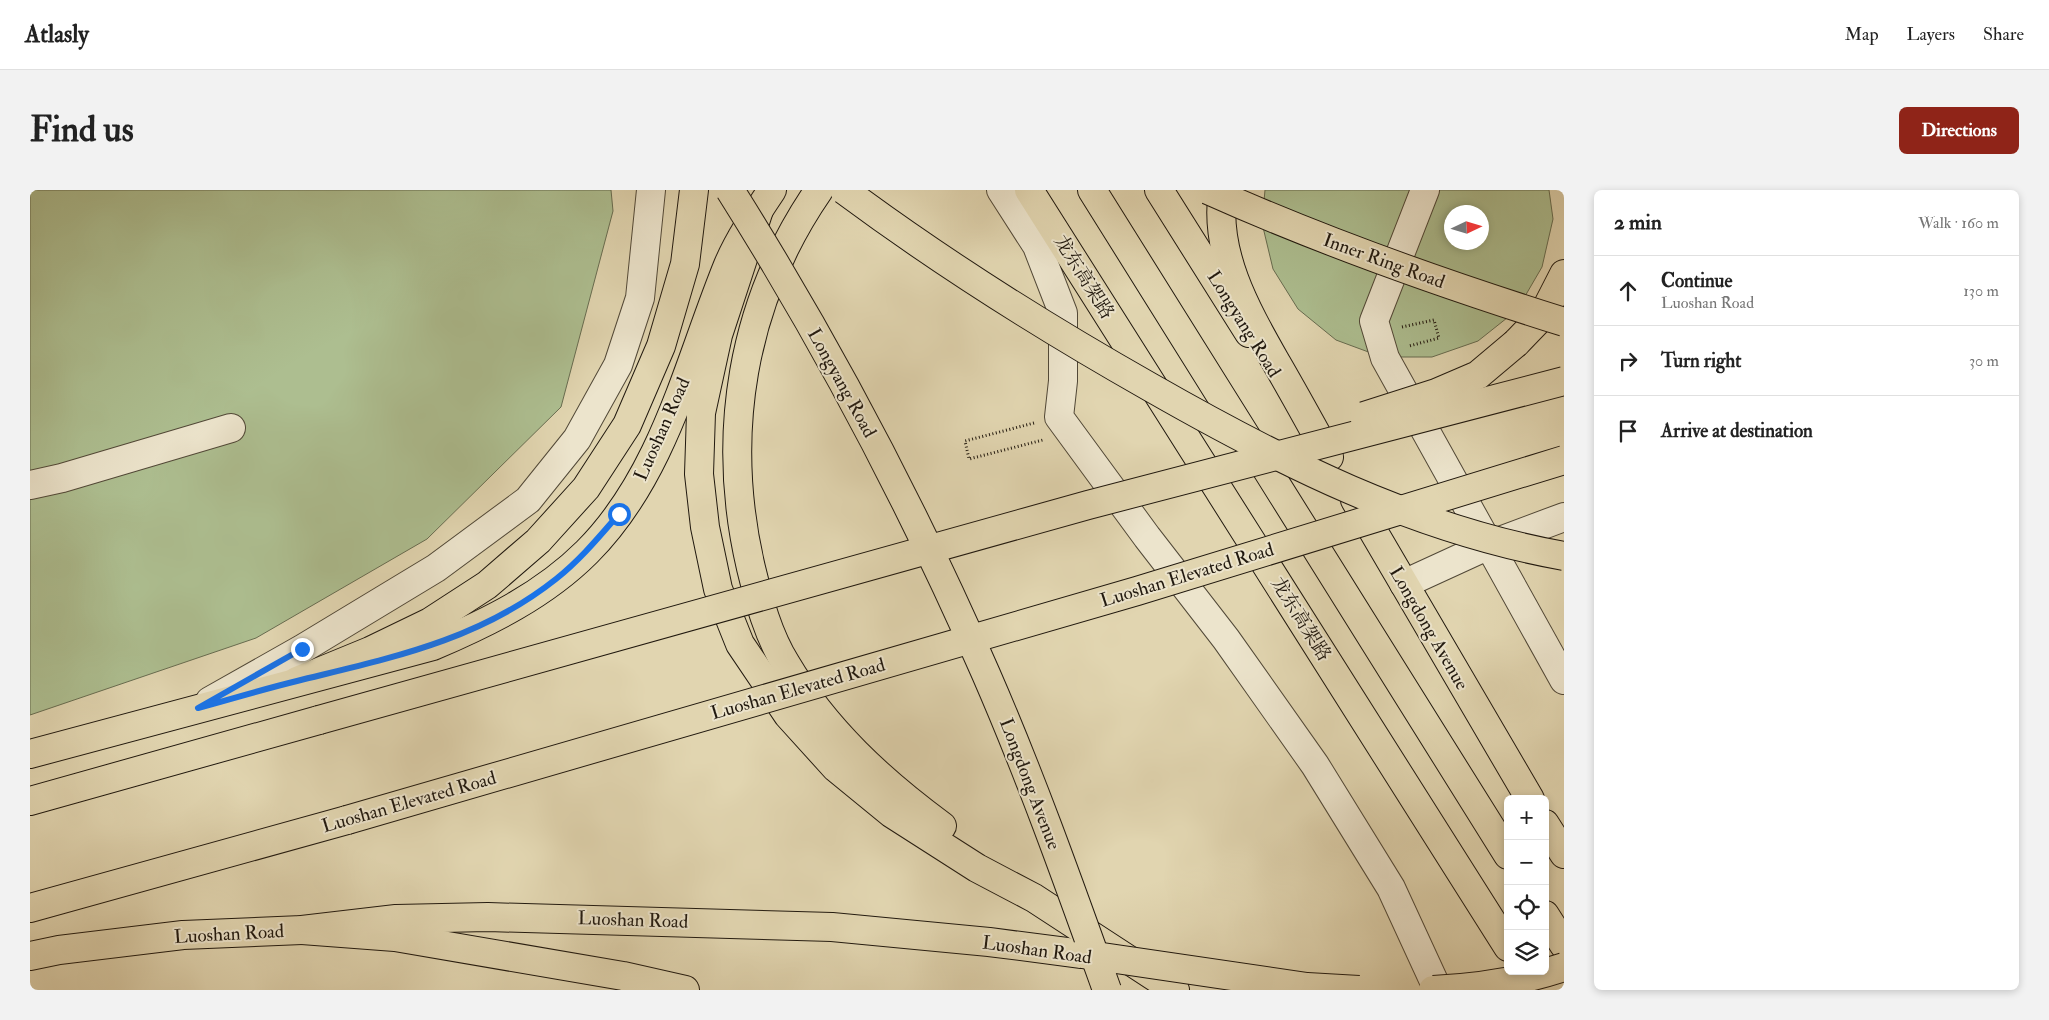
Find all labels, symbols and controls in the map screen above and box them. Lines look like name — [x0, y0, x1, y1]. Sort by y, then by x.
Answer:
text: Atlasly — [25, 19, 89, 50]
text: Map — [1845, 23, 1879, 46]
text: Layers — [1907, 23, 1955, 46]
text: Share — [1983, 23, 2024, 46]
button: Directions — [1899, 107, 2019, 154]
text: Find us — [30, 108, 134, 152]
north arrow — [1444, 205, 1489, 250]
text: 2 min — [1614, 209, 1662, 236]
text: Walk · 160 m — [1918, 213, 1999, 233]
street label: Inner Ring Road — [1320, 228, 1449, 294]
street label: 龙东高架路 — [1049, 230, 1119, 324]
street label: Longyang Road — [1202, 266, 1287, 382]
text: Continue — [1661, 269, 1732, 293]
icon: ahead — [1614, 277, 1642, 305]
text: 130 m — [1963, 281, 1999, 301]
text: Luoshan Road — [1661, 293, 1754, 313]
street label: Longyang Road — [802, 324, 882, 442]
icon: right — [1614, 347, 1642, 375]
text: Turn right — [1661, 349, 1741, 373]
text: 30 m — [1969, 351, 1999, 371]
street label: Luoshan Road — [629, 373, 696, 484]
icon: arrive — [1614, 417, 1642, 445]
text: Arrive at destination — [1661, 419, 1813, 443]
route start — [608, 503, 631, 526]
street label: Luoshan Elevated Road — [1097, 537, 1277, 613]
street label: Longdong Avenue — [1384, 562, 1474, 694]
street label: 龙东高架路 — [1266, 572, 1336, 666]
route end — [291, 638, 314, 661]
street label: Luoshan Elevated Road — [708, 652, 889, 725]
street label: Longdong Avenue — [994, 715, 1066, 853]
street label: Luoshan Elevated Road — [319, 765, 500, 838]
map controls — [1504, 795, 1549, 975]
button: + — [1504, 795, 1549, 840]
button: − — [1504, 840, 1549, 885]
button: locate — [1504, 885, 1549, 930]
street label: Luoshan Road — [577, 906, 689, 934]
street label: Luoshan Road — [173, 919, 285, 949]
street label: Luoshan Road — [981, 930, 1094, 970]
button: layers — [1504, 930, 1549, 975]

